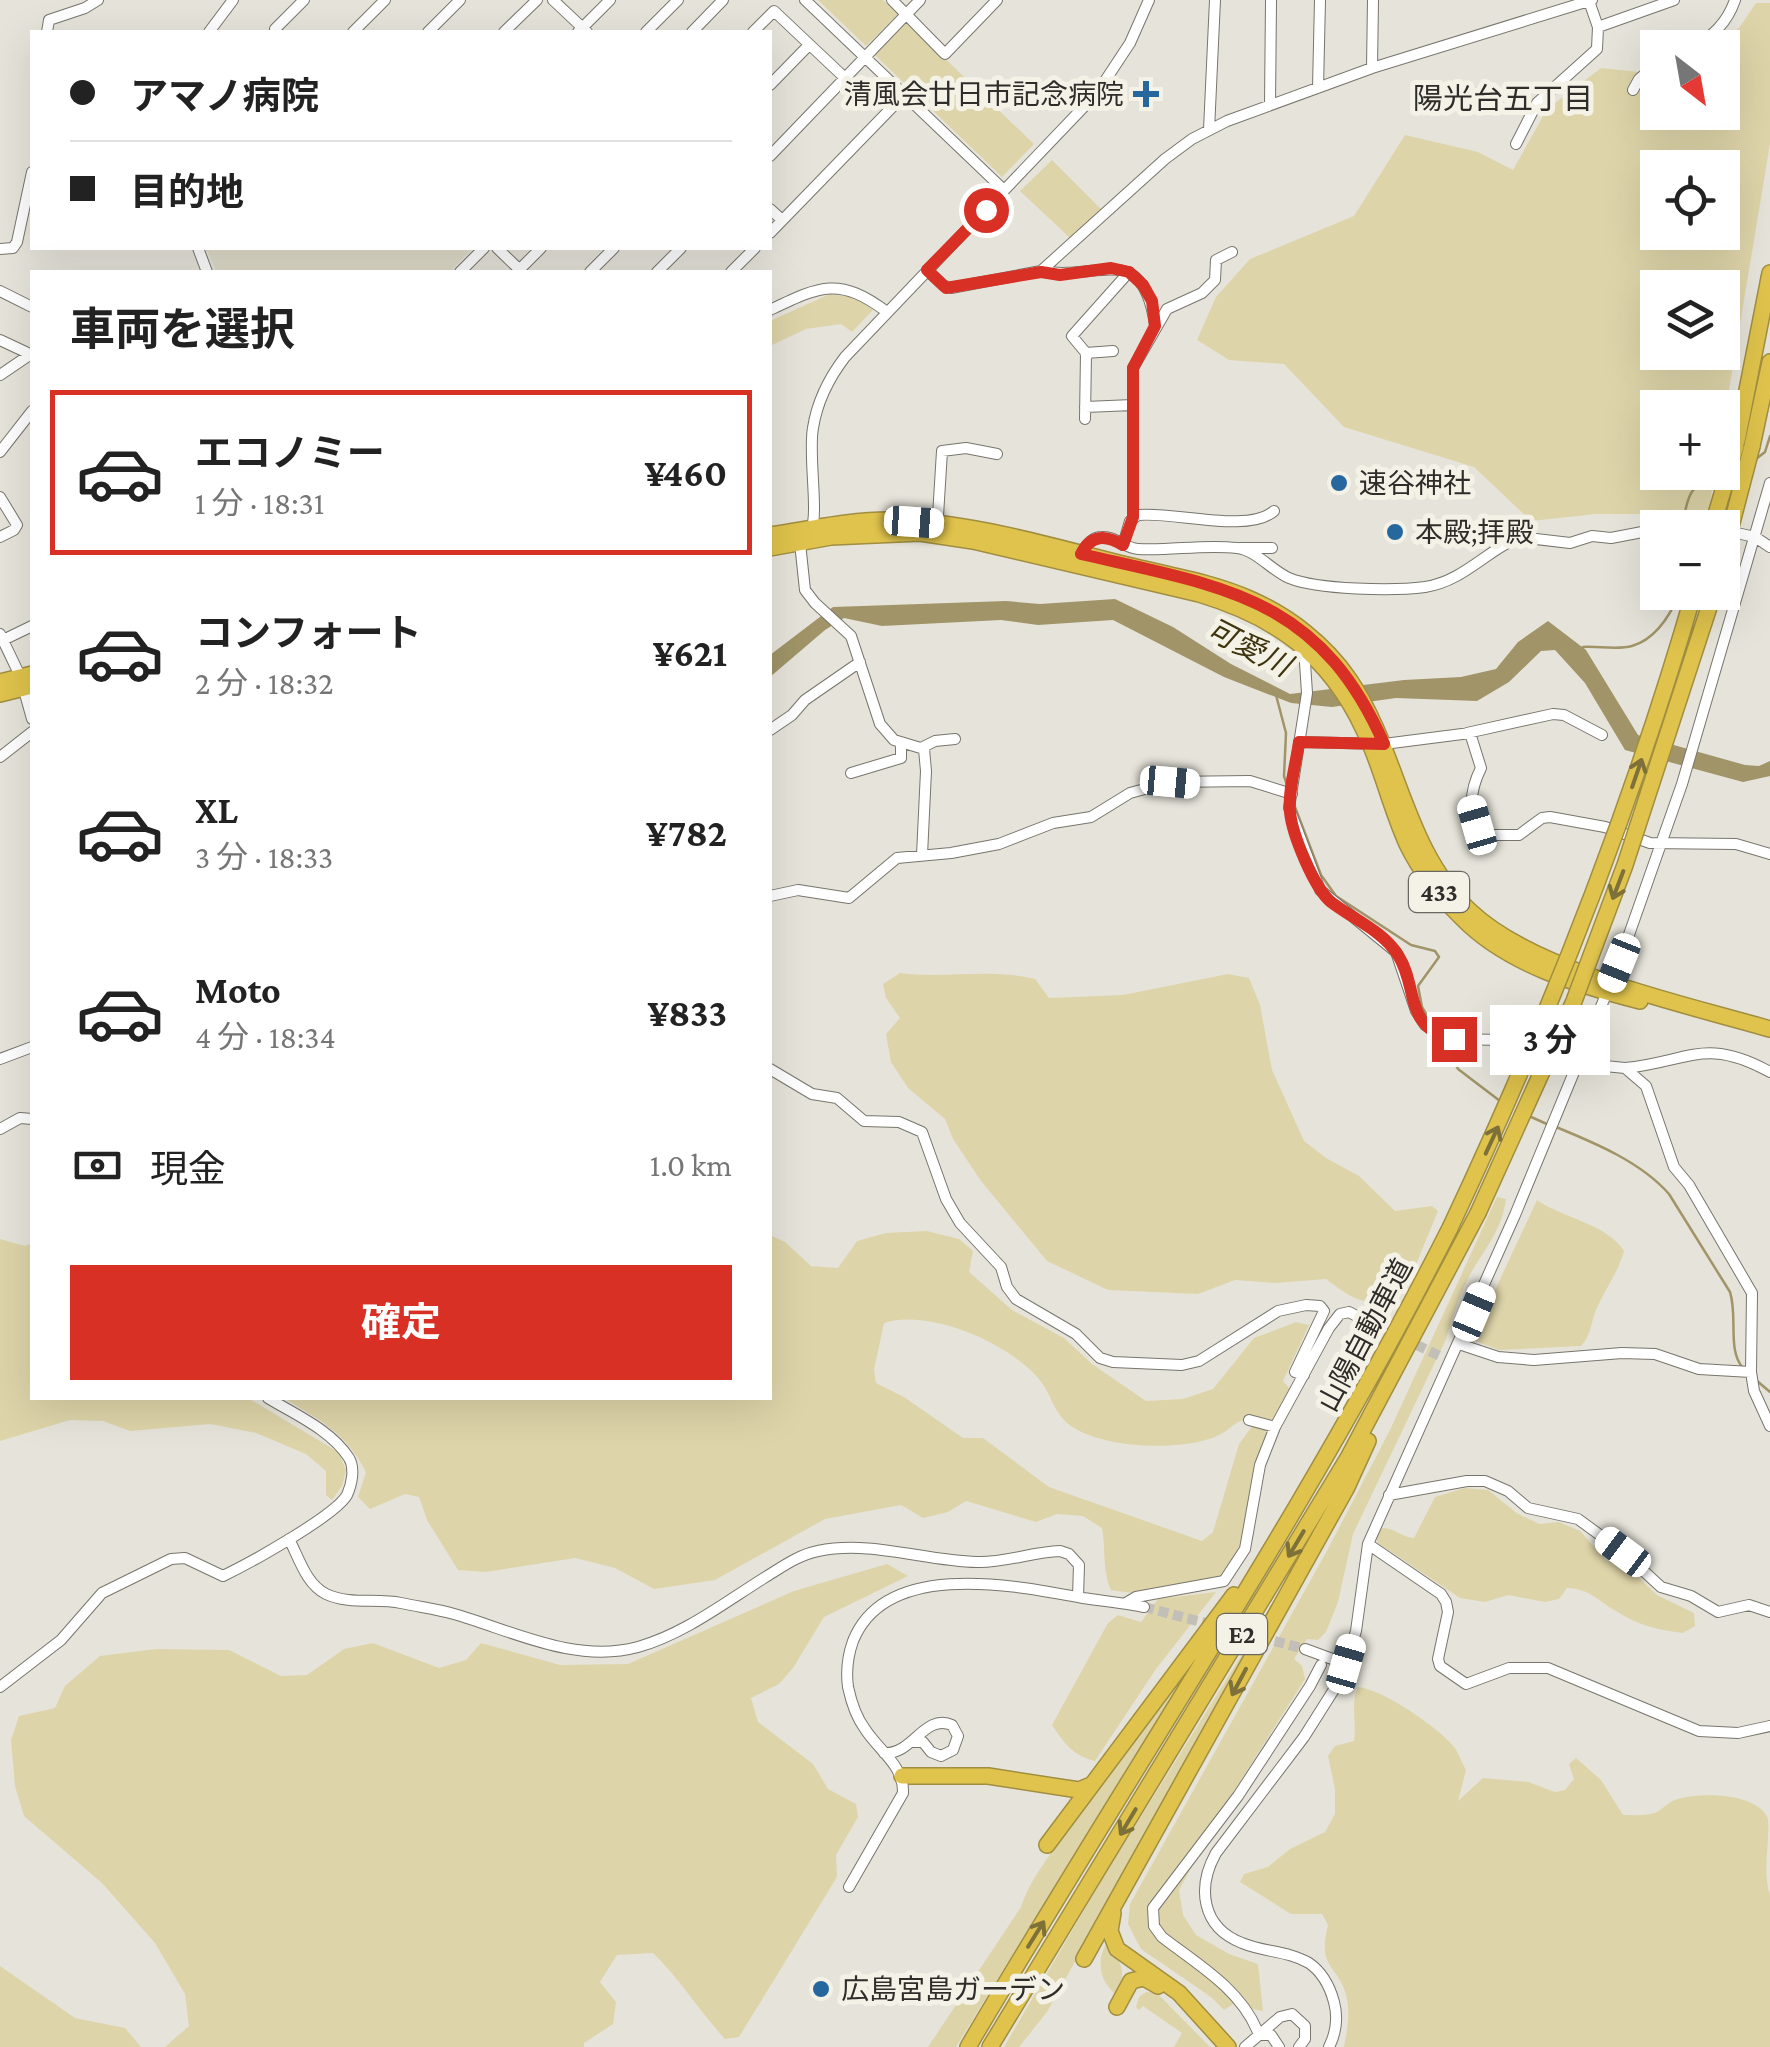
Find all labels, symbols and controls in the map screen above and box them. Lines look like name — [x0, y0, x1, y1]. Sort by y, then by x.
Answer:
north arrow — [1640, 30, 1740, 130]
map controls — [1640, 30, 1740, 610]
text: アマノ病院 — [130, 75, 319, 117]
place label: 清風会廿日市記念病院 — [844, 79, 1124, 110]
marker: 清風会廿日市記念病院 — [1133, 81, 1159, 107]
district label: 陽光台五丁目 — [1413, 82, 1593, 115]
button: locate — [1640, 150, 1740, 250]
text: 目的地 — [130, 171, 244, 213]
route start — [964, 188, 1009, 233]
button: layers — [1640, 270, 1740, 370]
text: 車両を選択 — [70, 305, 295, 355]
button: + — [1640, 390, 1740, 490]
icon: car — [75, 428, 165, 518]
text: エコノミー — [195, 432, 385, 474]
text: ¥460 — [645, 452, 727, 494]
place label: 速谷神社 — [1359, 468, 1471, 499]
marker: 速谷神社 — [1328, 472, 1350, 494]
text: 1 分 · 18:31 — [195, 485, 324, 521]
car — [883, 505, 945, 539]
button: − — [1640, 510, 1740, 610]
place label: 本殿;拝殿 — [1415, 517, 1533, 548]
marker: 本殿;拝殿 — [1384, 521, 1406, 543]
icon: car — [75, 608, 165, 698]
text: コンフォート — [195, 612, 422, 654]
water label: 可愛川 — [1201, 612, 1299, 683]
text: ¥621 — [653, 632, 727, 674]
text: 2 分 · 18:32 — [195, 665, 333, 701]
one-way arrow — [1629, 758, 1647, 789]
car — [1139, 764, 1201, 800]
icon: car — [75, 788, 165, 878]
text: XL — [195, 789, 238, 831]
car — [1454, 792, 1500, 858]
text: ¥782 — [646, 812, 727, 854]
text: 3 分 · 18:33 — [195, 839, 333, 875]
one-way arrow — [1608, 868, 1626, 899]
road number: 433 — [1409, 872, 1469, 912]
car — [1594, 930, 1644, 996]
icon: car — [75, 968, 165, 1058]
text: Moto — [195, 969, 281, 1011]
text: ¥833 — [648, 992, 727, 1034]
callout: 3 分 — [1489, 1004, 1609, 1074]
route end — [1432, 1017, 1477, 1062]
text: 4 分 · 18:34 — [195, 1019, 336, 1055]
text: 3 分 — [1523, 1022, 1577, 1058]
one-way arrow — [1483, 1126, 1502, 1156]
icon: cash — [70, 1138, 125, 1193]
text: 1.0 km — [650, 1147, 732, 1183]
text: 現金 — [150, 1148, 226, 1190]
street label: 山陽自動車道 — [1312, 1254, 1418, 1416]
button: 確定 — [70, 1265, 732, 1380]
car — [1448, 1279, 1500, 1345]
car — [1590, 1522, 1656, 1582]
one-way arrow — [1286, 1529, 1306, 1558]
road number: E2 — [1217, 1614, 1267, 1654]
car — [1323, 1631, 1369, 1697]
one-way arrow — [1229, 1666, 1249, 1696]
one-way arrow — [1118, 1807, 1138, 1835]
one-way arrow — [1026, 1920, 1047, 1949]
place label: 広島宮島ガーデン — [841, 1974, 1065, 2005]
marker: 広島宮島ガーデン — [810, 1978, 832, 2000]

